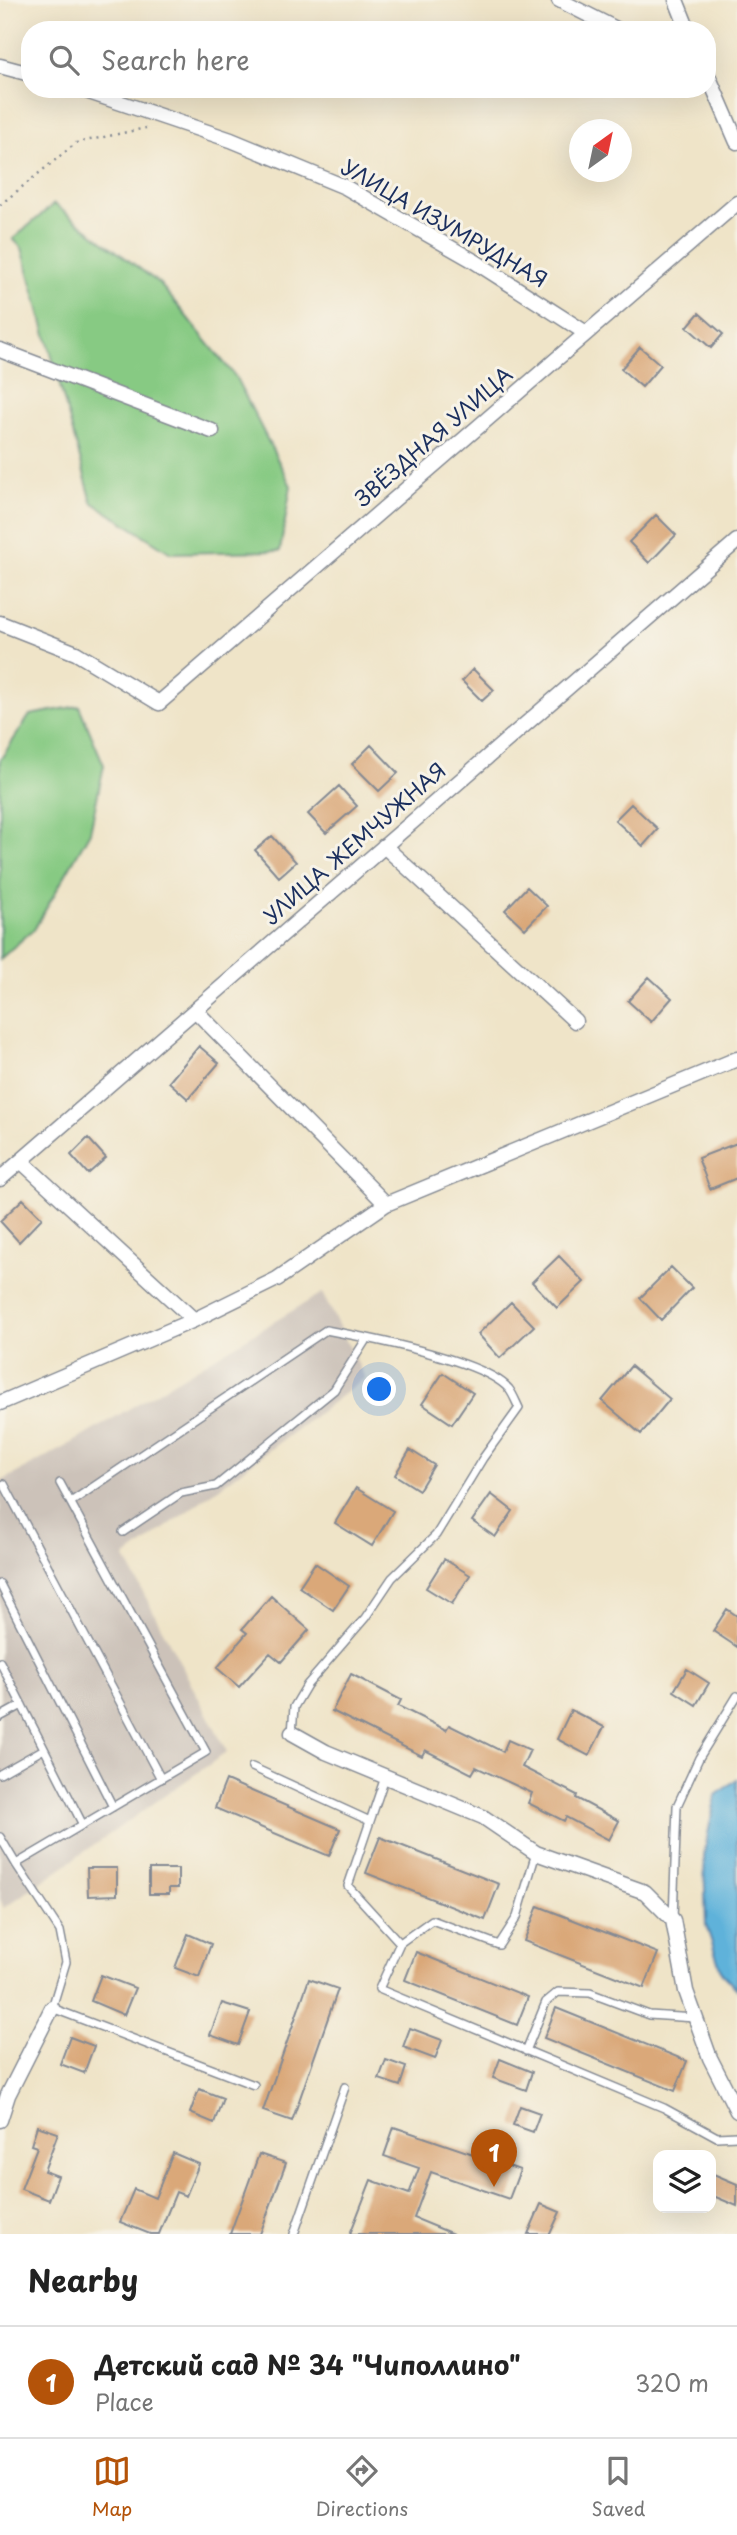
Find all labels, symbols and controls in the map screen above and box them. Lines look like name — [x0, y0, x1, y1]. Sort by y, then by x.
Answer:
search box — [21, 21, 716, 98]
text: Search here — [101, 40, 250, 79]
icon: search — [45, 41, 83, 79]
north arrow — [569, 119, 632, 182]
street label: УЛИЦА ИЗУМРУДНАЯ — [336, 150, 554, 294]
street label: ЗВЁЗДНАЯ УЛИЦА — [347, 358, 519, 513]
street label: УЛИЦА ЖЕМЧУЖНАЯ — [255, 754, 452, 931]
your location — [362, 1372, 396, 1406]
pin: 1 — [471, 2129, 517, 2187]
map controls — [653, 2150, 716, 2213]
button: layers — [653, 2150, 716, 2213]
text: Nearby — [28, 2257, 138, 2302]
text: Детский сад № 34 "Чиполлино" — [95, 2345, 521, 2384]
text: 1 — [46, 2365, 57, 2400]
text: 320 m — [635, 2365, 709, 2400]
text: Place — [95, 2384, 154, 2419]
tab: Map — [92, 2452, 132, 2522]
tab: Directions — [316, 2452, 408, 2522]
tab: Saved — [591, 2452, 645, 2522]

